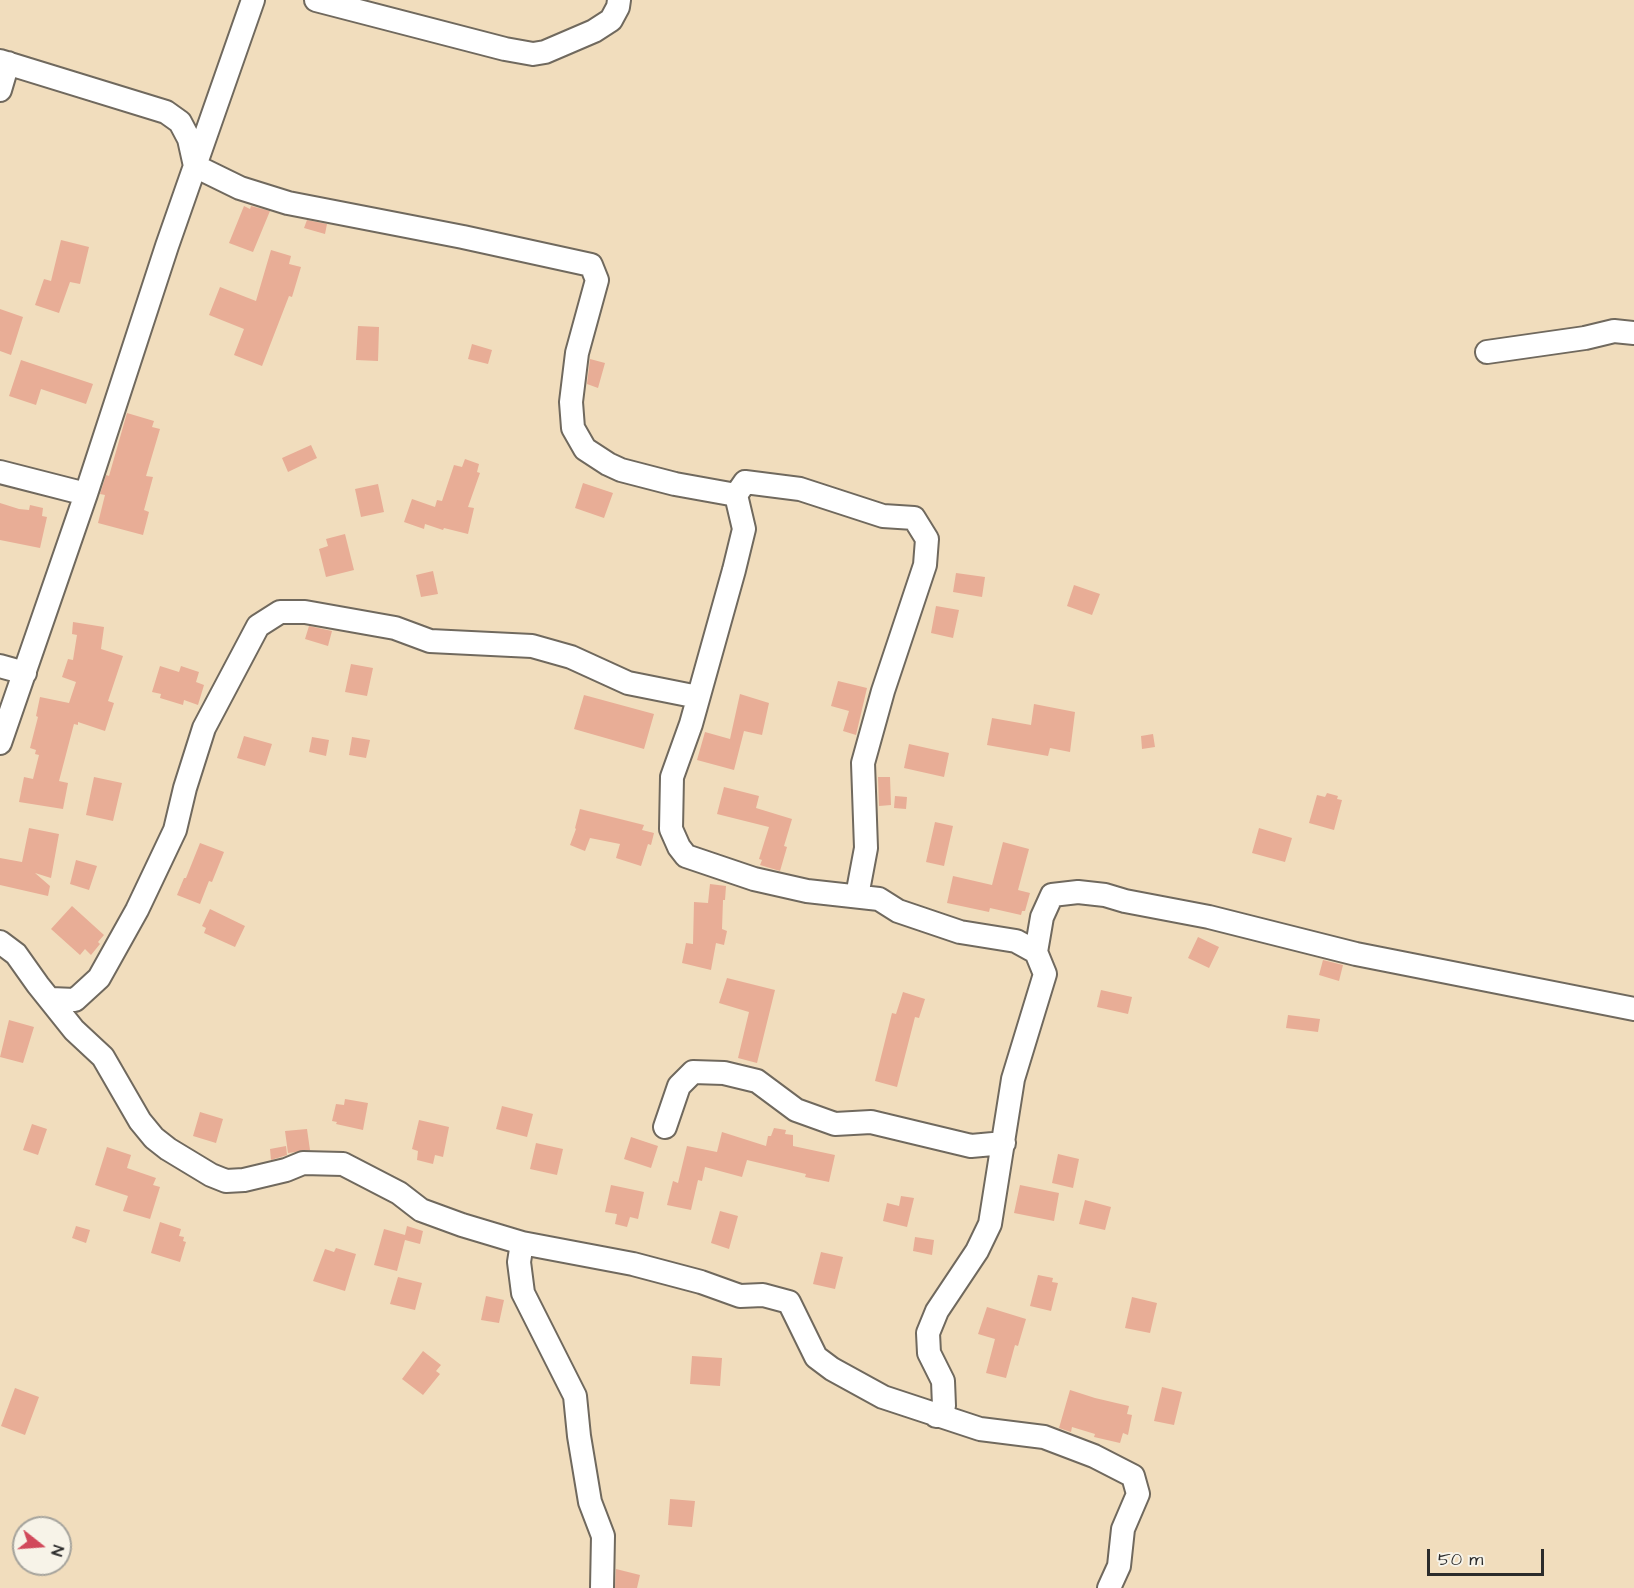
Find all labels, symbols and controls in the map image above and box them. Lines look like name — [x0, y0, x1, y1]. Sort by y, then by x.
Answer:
north arrow — [12, 1516, 72, 1576]
scale bar — [1430, 1537, 1547, 1575]
text: N — [45, 1543, 69, 1559]
text: 50 m — [1438, 1547, 1483, 1572]

